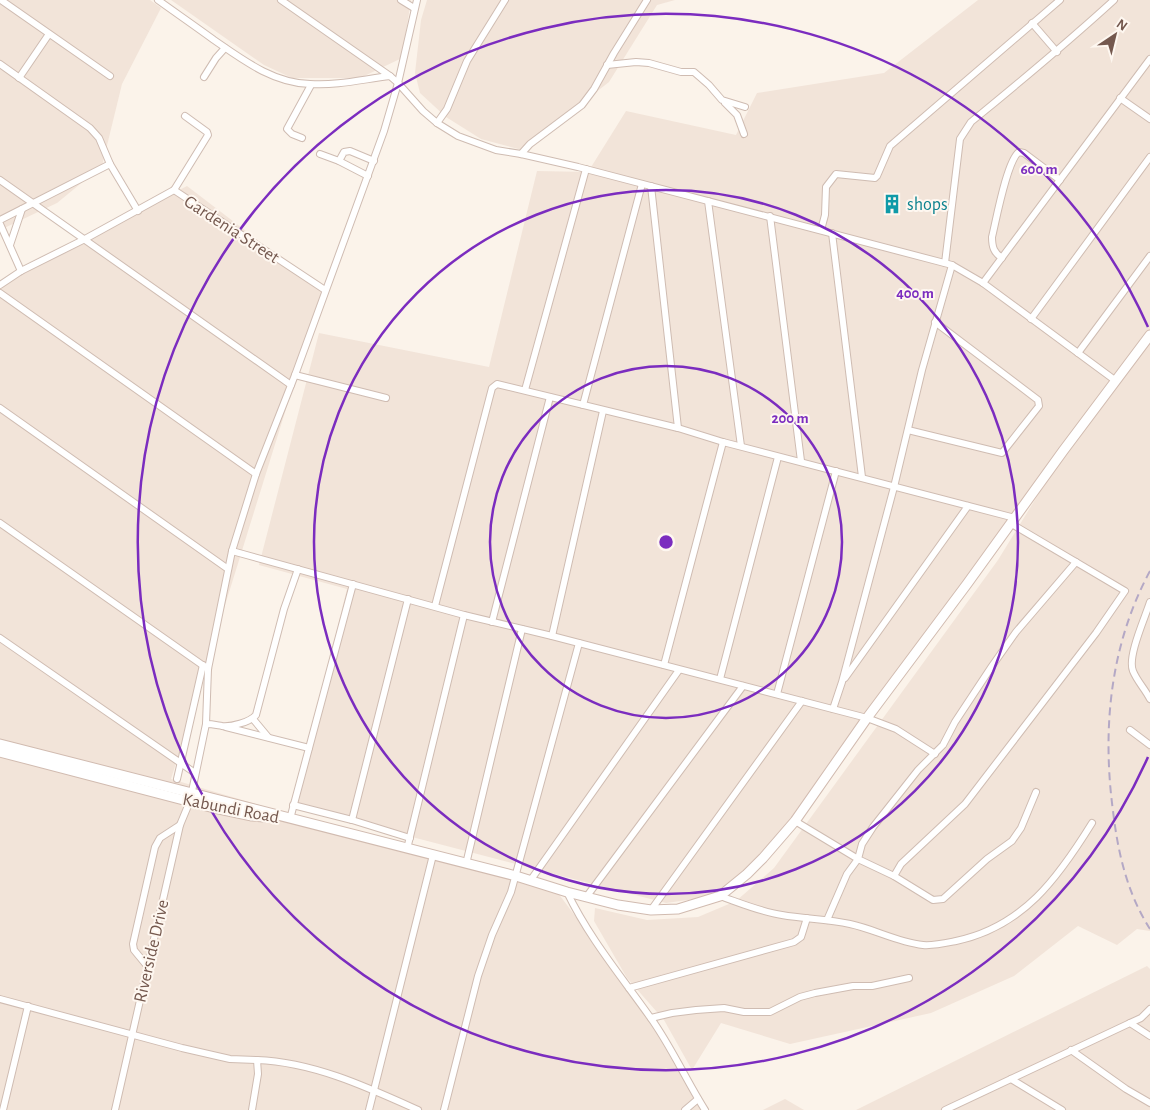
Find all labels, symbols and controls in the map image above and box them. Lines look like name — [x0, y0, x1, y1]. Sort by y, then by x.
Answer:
north arrow — [1090, 10, 1140, 60]
text: N — [1114, 17, 1130, 34]
text: 600 m — [1020, 162, 1058, 177]
street label: Gardenia Street — [181, 192, 282, 267]
building icon: shops — [881, 193, 903, 215]
place label: shops — [907, 196, 948, 214]
text: 400 m — [896, 286, 934, 301]
text: 200 m — [771, 411, 809, 426]
centre of rings — [657, 533, 675, 551]
street label: Kabundi Road — [181, 791, 281, 827]
street label: Riverside Drive — [131, 898, 173, 1004]

